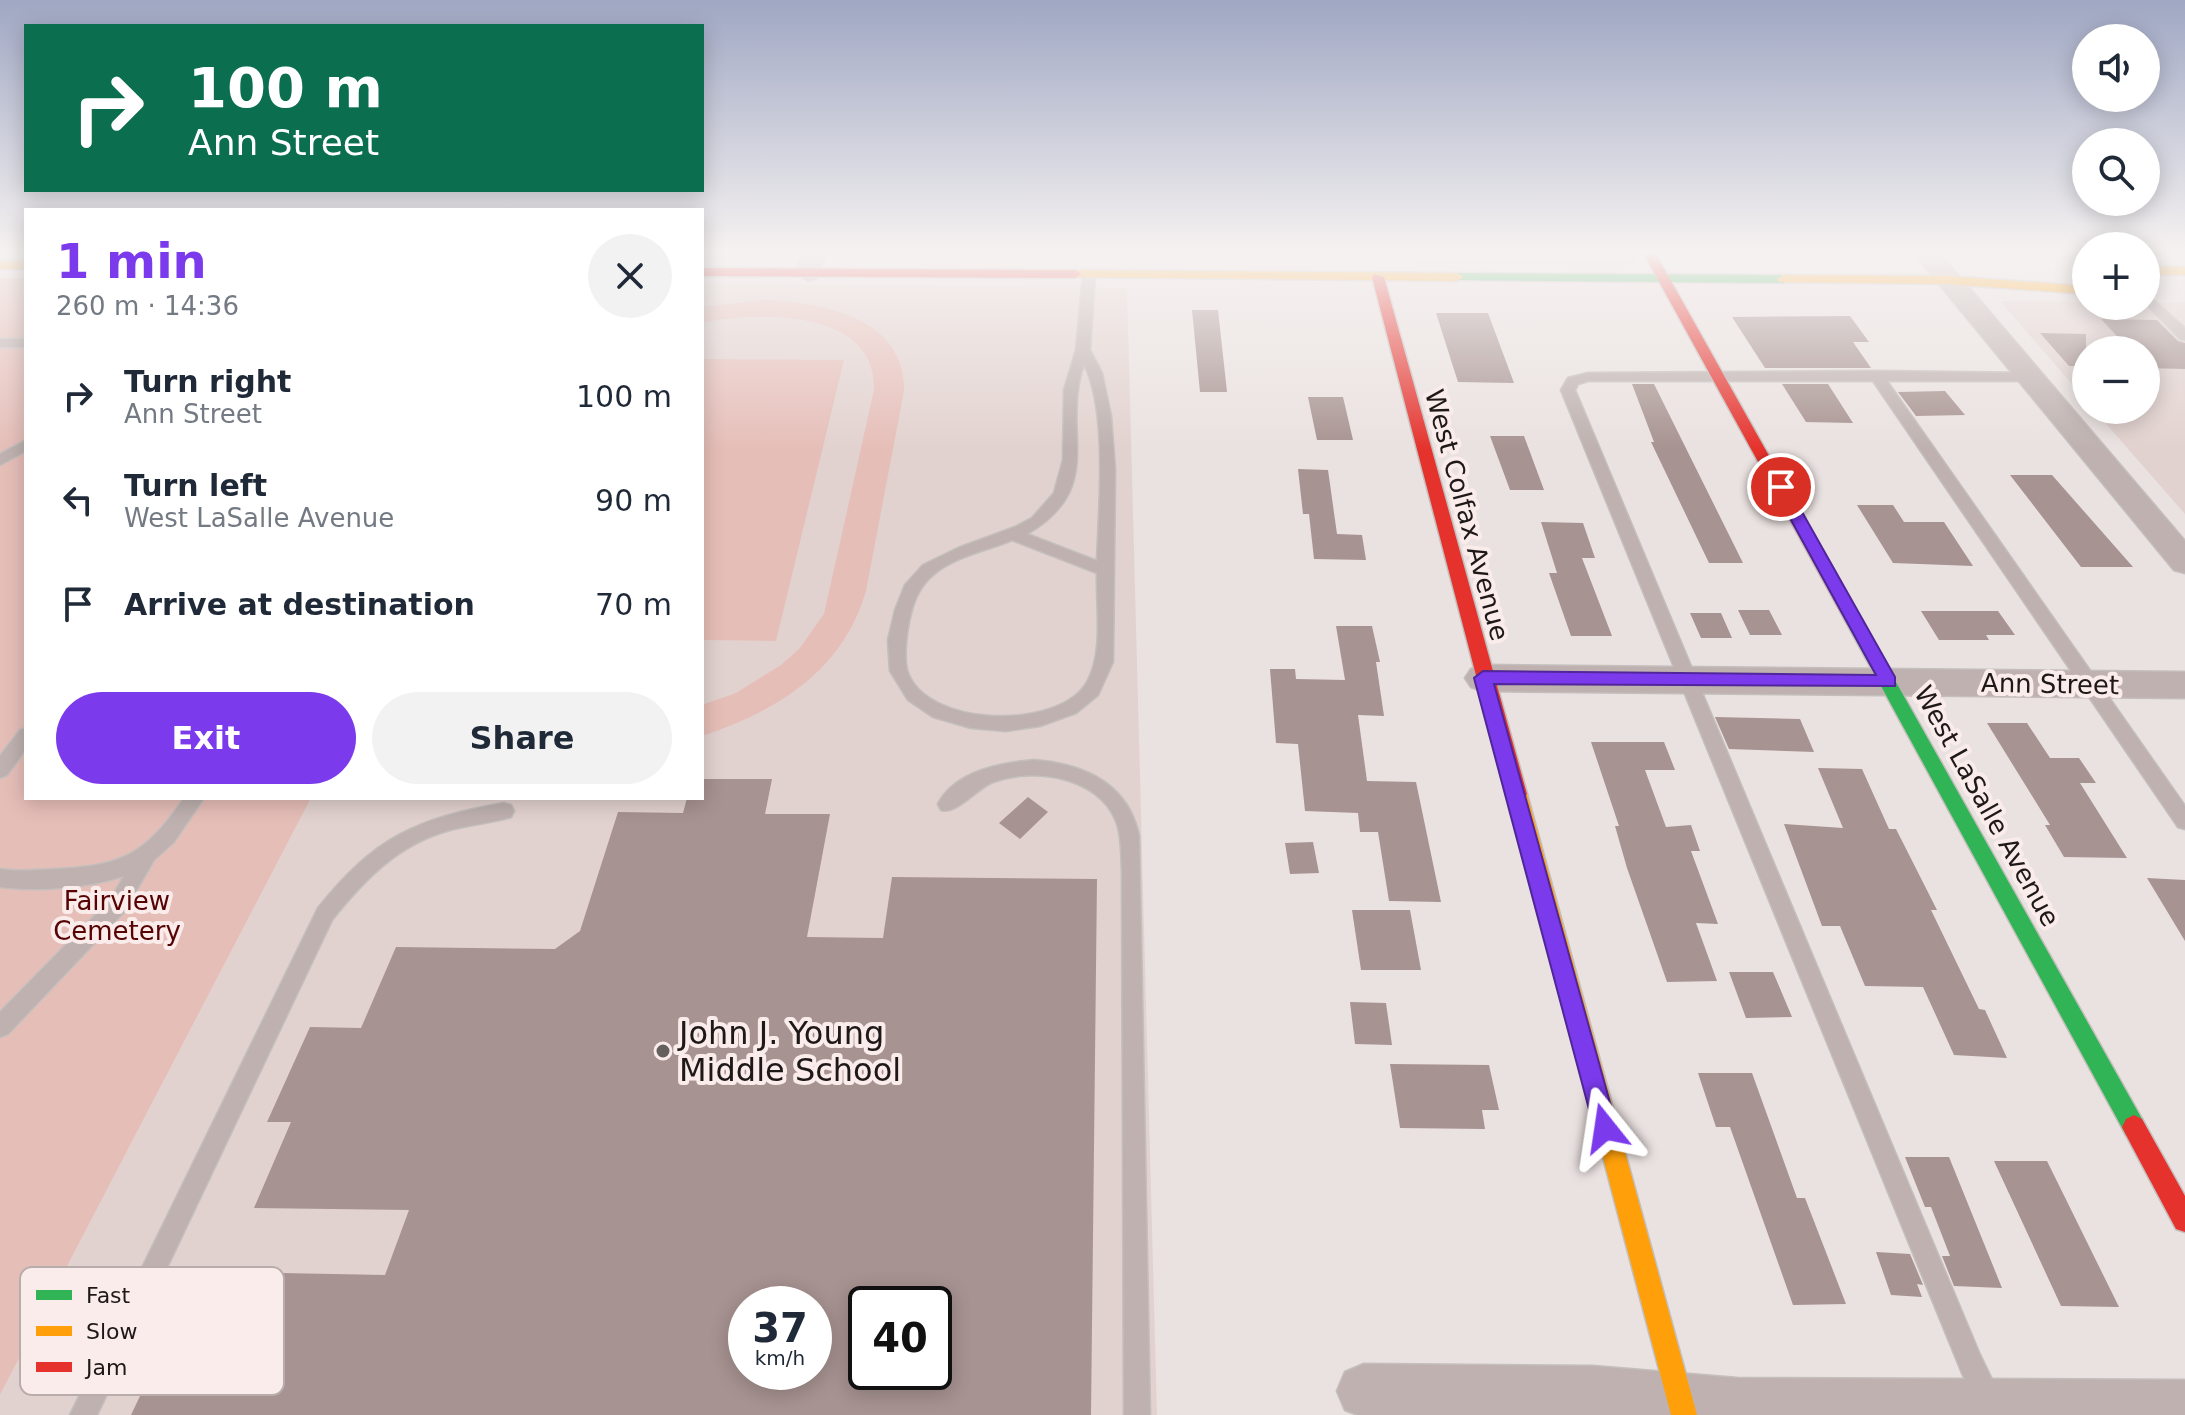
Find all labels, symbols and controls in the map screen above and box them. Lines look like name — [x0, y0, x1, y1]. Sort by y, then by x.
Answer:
map controls — [2072, 24, 2160, 424]
button: sound — [2072, 24, 2160, 112]
text: 100 m — [188, 55, 383, 120]
icon: right — [56, 56, 160, 160]
text: Ann Street — [188, 122, 379, 163]
button: search — [2072, 128, 2160, 216]
button: + — [2072, 232, 2160, 320]
text: 1 min — [56, 233, 207, 289]
button: close — [588, 234, 672, 318]
text: 260 m · 14:36 — [56, 291, 239, 321]
button: − — [2072, 336, 2160, 424]
text: Turn right — [124, 364, 291, 399]
icon: right — [56, 374, 100, 418]
text: 100 m — [576, 379, 672, 414]
street label: West Colfax Avenue — [1419, 386, 1515, 644]
text: Ann Street — [124, 399, 262, 429]
pin — [1747, 453, 1815, 521]
icon: arrive — [1759, 465, 1803, 509]
text: Turn left — [124, 468, 267, 503]
icon: left — [56, 478, 100, 522]
text: 90 m — [595, 483, 672, 518]
text: West LaSalle Avenue — [124, 503, 394, 533]
icon: arrive — [56, 582, 100, 626]
text: Arrive at destination — [124, 587, 475, 622]
text: 70 m — [595, 587, 672, 622]
street label: Ann Street — [1981, 668, 2119, 700]
street label: West LaSalle Avenue — [1908, 680, 2066, 932]
button: Exit — [56, 692, 356, 784]
button: Share — [372, 692, 672, 784]
park label: Fairview Cemetery — [53, 886, 181, 946]
place label: John J. Young Middle School — [677, 1014, 901, 1089]
marker: John J. Young Middle School — [654, 1042, 672, 1060]
position arrow — [1563, 1086, 1647, 1170]
legend — [20, 1267, 284, 1395]
text: Fast — [86, 1283, 131, 1308]
speed limit sign: 40 — [848, 1286, 952, 1390]
text: 37 — [752, 1305, 808, 1351]
text: Slow — [86, 1319, 138, 1344]
text: km/h — [755, 1346, 805, 1370]
text: Jam — [84, 1355, 127, 1380]

